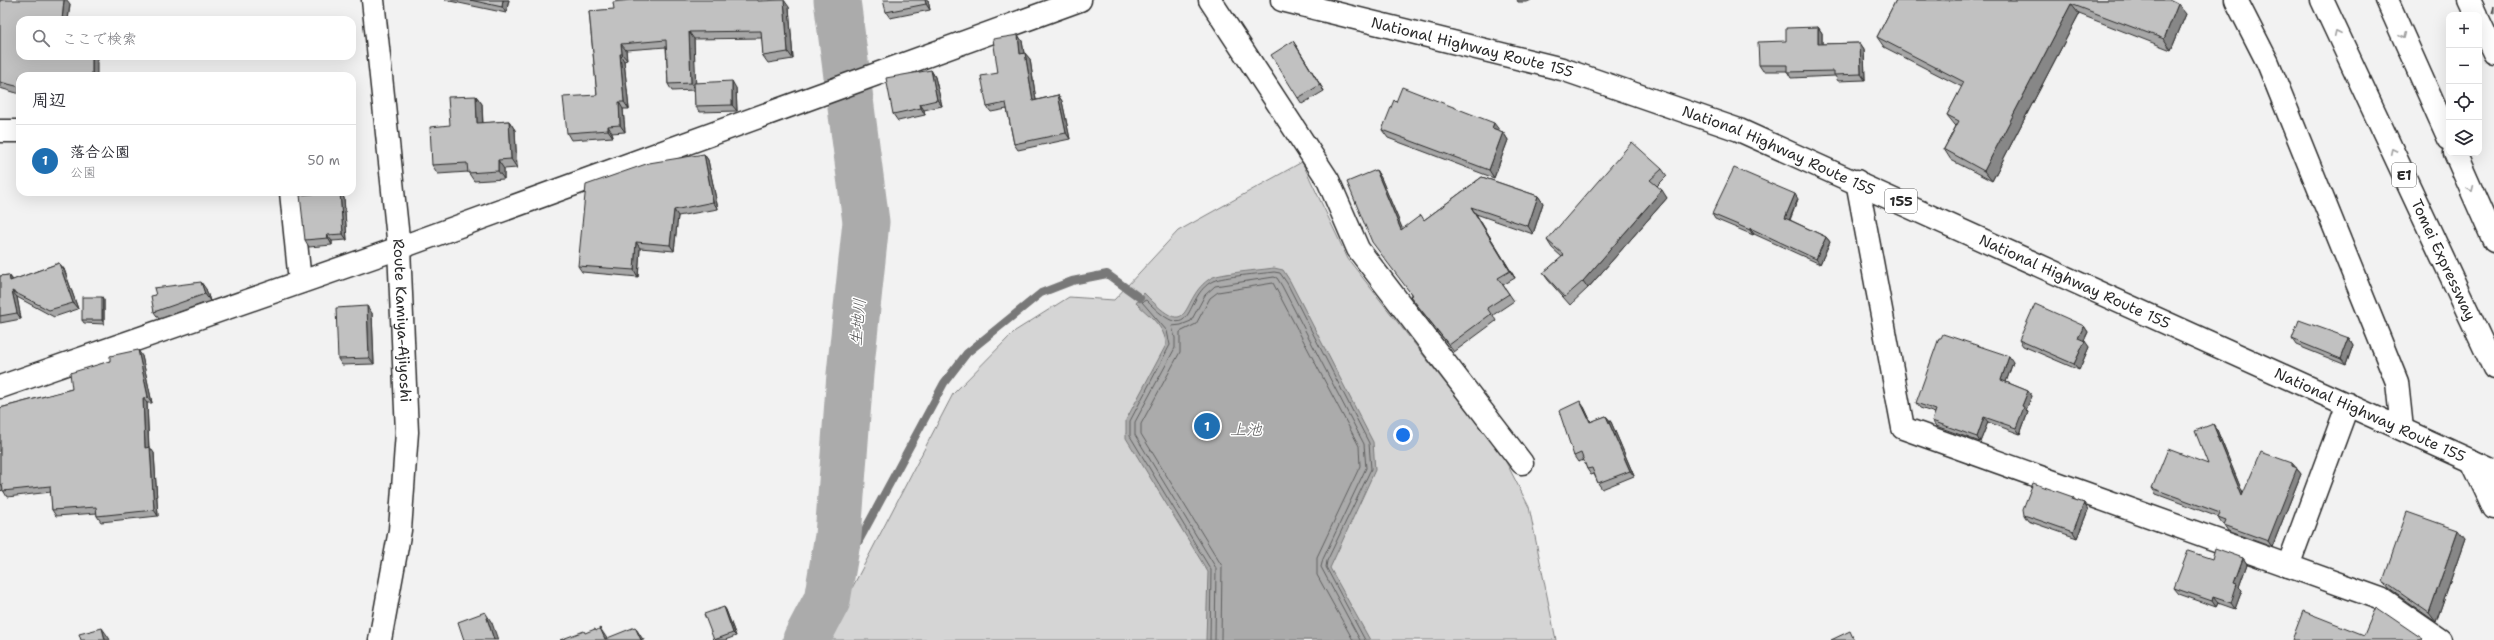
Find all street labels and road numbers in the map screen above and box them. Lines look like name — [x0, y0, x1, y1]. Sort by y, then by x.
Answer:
street label: National Highway Route 155 — [1369, 12, 1576, 82]
street label: National Highway Route 155 — [1679, 101, 1878, 200]
road number: E1 — [2392, 163, 2416, 187]
road number: 155 — [1885, 189, 1917, 213]
street label: Tomei Expressway — [2407, 196, 2481, 324]
street label: National Highway Route 155 — [1976, 230, 2174, 334]
street label: Route Kamiya-Ajiyoshi — [388, 238, 416, 403]
street label: National Highway Route 155 — [2271, 363, 2469, 467]

